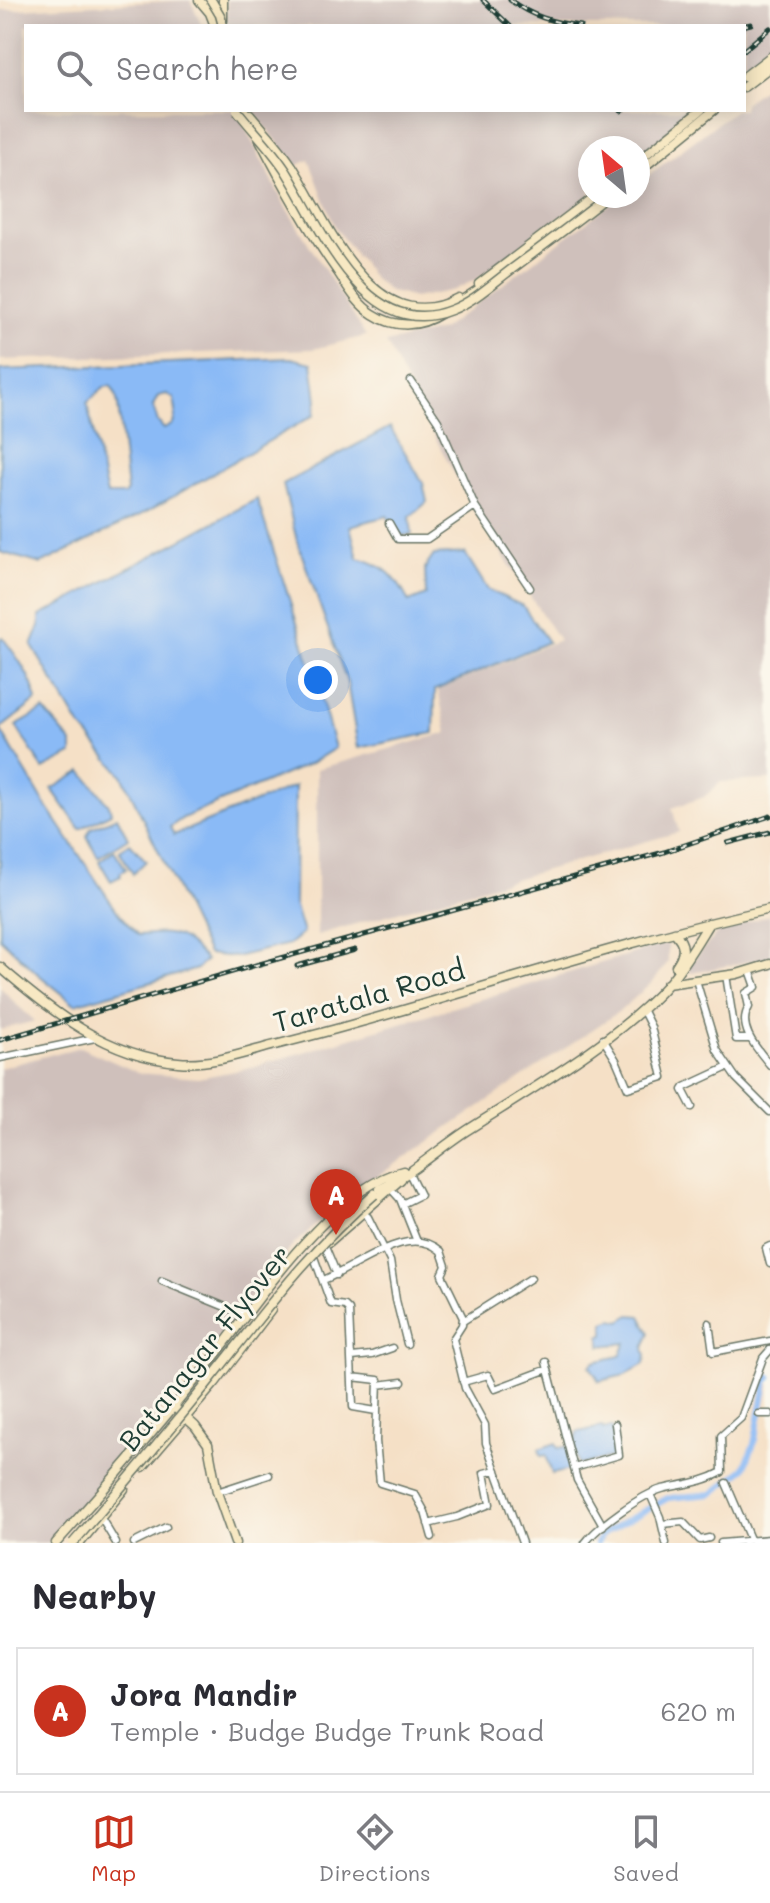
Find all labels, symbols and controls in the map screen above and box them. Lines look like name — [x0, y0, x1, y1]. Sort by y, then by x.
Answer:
search box — [24, 24, 746, 112]
icon: search — [52, 46, 96, 90]
text: Search here — [116, 48, 299, 88]
north arrow — [578, 136, 650, 208]
your location — [298, 660, 338, 700]
street label: Taratala Road — [269, 951, 469, 1040]
pin: A — [310, 1169, 362, 1235]
street label: Batanagar Flyover — [110, 1237, 298, 1458]
text: Nearby — [32, 1573, 157, 1618]
text: Jora Mandir — [110, 1674, 298, 1714]
text: A — [51, 1694, 69, 1728]
text: 620 m — [661, 1694, 736, 1728]
text: Temple · Budge Budge Trunk Road — [110, 1714, 544, 1748]
tab: Map — [91, 1810, 136, 1887]
tab: Directions — [319, 1810, 431, 1887]
tab: Saved — [613, 1810, 679, 1887]

